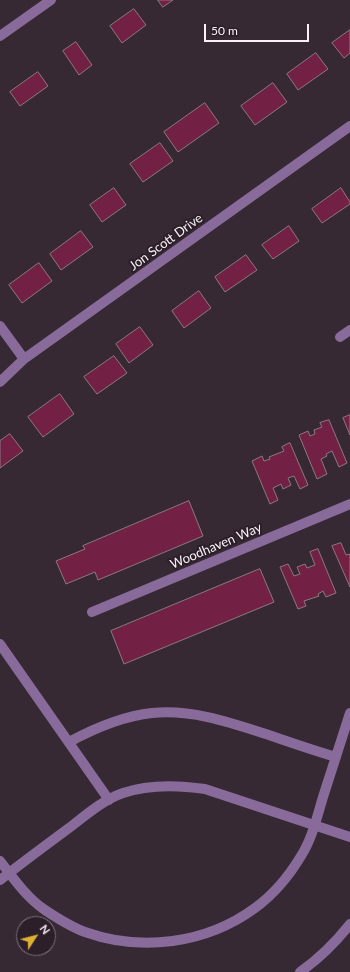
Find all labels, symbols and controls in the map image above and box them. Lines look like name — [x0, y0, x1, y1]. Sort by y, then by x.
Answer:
scale bar — [206, 16, 311, 42]
text: 50 m — [211, 23, 238, 38]
street label: Jon Scott Drive — [126, 210, 206, 274]
street label: Woodhaven Way — [168, 520, 264, 572]
north arrow — [16, 916, 56, 956]
text: N — [38, 922, 53, 936]

